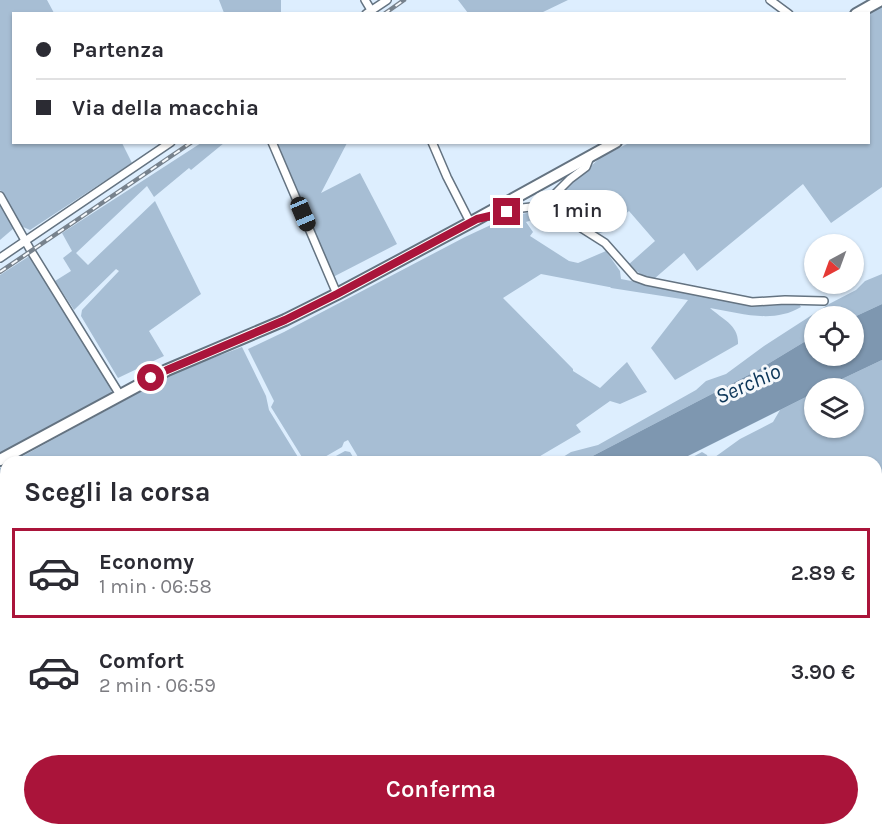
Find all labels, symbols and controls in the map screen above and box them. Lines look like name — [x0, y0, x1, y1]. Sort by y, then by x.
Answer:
text: Partenza — [72, 37, 164, 63]
text: Via della macchia — [72, 95, 259, 121]
callout: 1 min — [528, 191, 627, 233]
car — [288, 194, 318, 234]
route end — [493, 198, 520, 225]
text: 1 min — [553, 199, 602, 222]
north arrow — [804, 234, 864, 294]
map controls — [804, 234, 864, 438]
button: locate — [804, 306, 864, 366]
water label: Serchio — [711, 358, 785, 410]
route start — [137, 364, 164, 391]
button: layers — [804, 378, 864, 438]
text: Scegli la corsa — [24, 476, 211, 508]
icon: car — [27, 546, 81, 600]
text: Economy — [99, 549, 194, 575]
text: 2.89 € — [791, 560, 855, 586]
text: 1 min · 06:58 — [99, 575, 212, 598]
icon: car — [27, 645, 81, 699]
text: Comfort — [99, 648, 184, 674]
text: 3.90 € — [791, 659, 855, 685]
text: 2 min · 06:59 — [99, 674, 216, 697]
button: Conferma — [24, 755, 858, 824]

